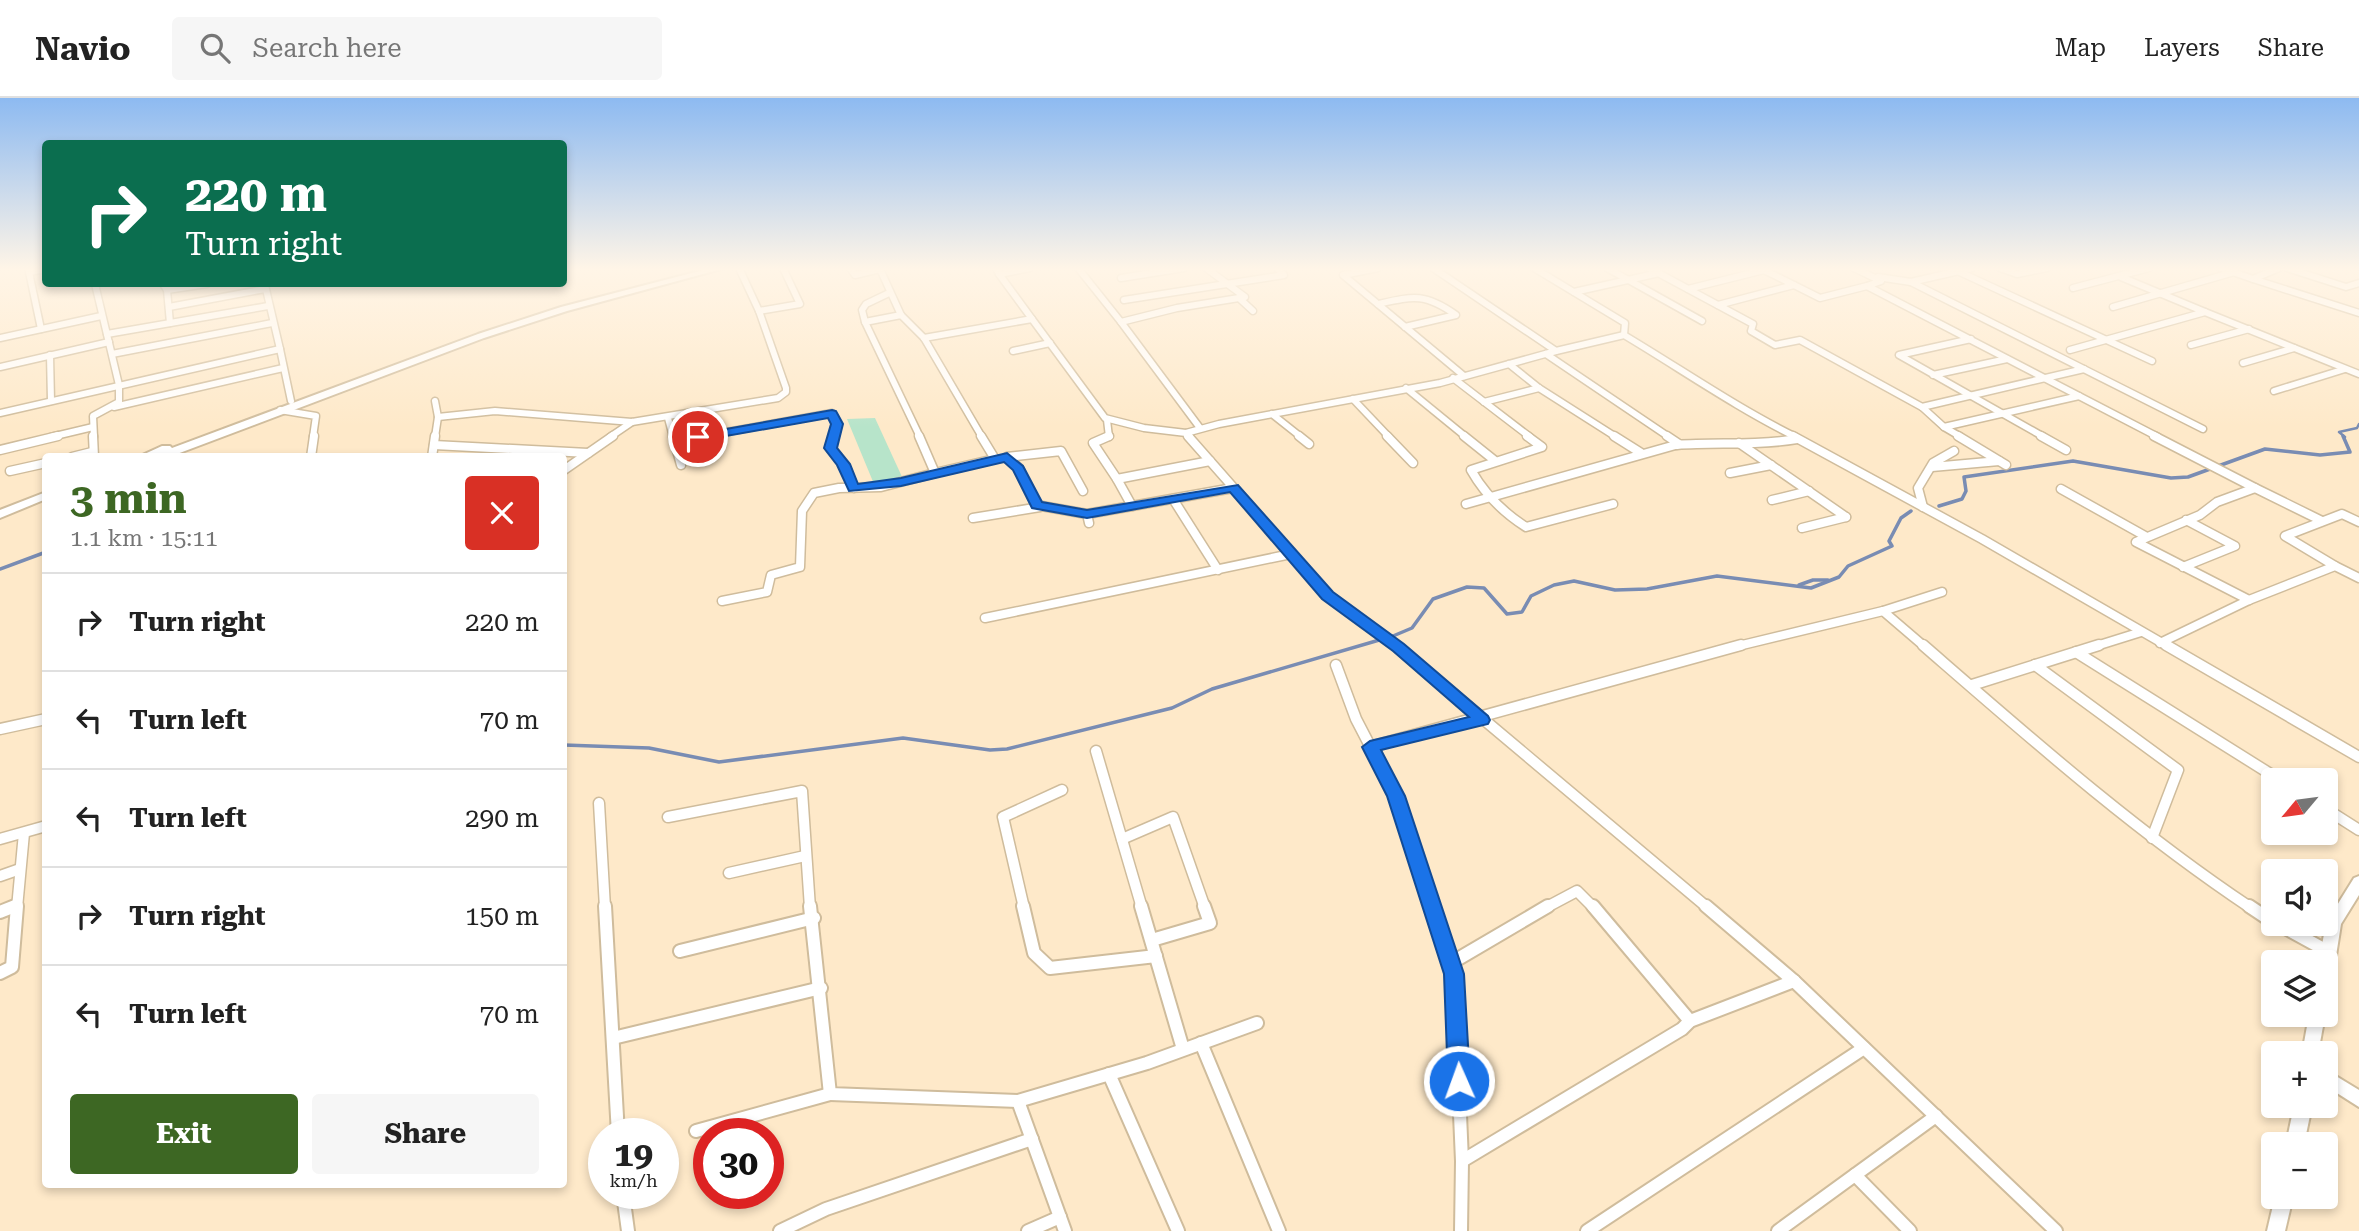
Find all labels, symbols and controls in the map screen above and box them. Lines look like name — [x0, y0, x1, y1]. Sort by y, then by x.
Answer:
search box — [172, 17, 662, 80]
text: Navio — [35, 29, 130, 68]
icon: search — [196, 29, 234, 67]
text: Search here — [252, 33, 401, 63]
text: Map — [2055, 34, 2106, 62]
text: Layers — [2144, 34, 2220, 62]
text: Share — [2258, 34, 2324, 62]
text: 220 m — [185, 166, 327, 223]
icon: right — [70, 168, 161, 259]
text: Turn right — [185, 225, 342, 263]
pin — [668, 407, 728, 467]
icon: arrive — [679, 418, 717, 456]
text: 3 min — [70, 474, 187, 523]
button: close — [465, 476, 539, 550]
text: 1.1 km · 15:11 — [70, 525, 218, 552]
icon: right — [70, 603, 108, 641]
text: Turn right — [129, 607, 265, 637]
text: 220 m — [465, 607, 539, 637]
icon: left — [70, 701, 108, 739]
text: Turn left — [129, 705, 247, 735]
text: 70 m — [480, 705, 539, 735]
north arrow — [2261, 768, 2338, 845]
map controls — [2261, 768, 2338, 1209]
icon: left — [70, 799, 108, 837]
text: Turn left — [129, 803, 247, 833]
text: 290 m — [465, 803, 539, 833]
button: sound — [2261, 859, 2338, 936]
icon: right — [70, 897, 108, 935]
text: Turn right — [129, 901, 265, 931]
text: 150 m — [465, 901, 539, 931]
button: layers — [2261, 950, 2338, 1027]
icon: left — [70, 995, 108, 1033]
text: Turn left — [129, 999, 247, 1029]
text: 70 m — [480, 999, 539, 1029]
button: + — [2261, 1041, 2338, 1118]
position arrow — [1422, 1044, 1496, 1118]
button: Exit — [70, 1094, 298, 1174]
button: Share — [312, 1094, 539, 1174]
speed limit sign: 30 — [693, 1118, 784, 1209]
button: − — [2261, 1132, 2338, 1209]
text: 19 — [614, 1134, 653, 1175]
text: km/h — [609, 1170, 658, 1191]

